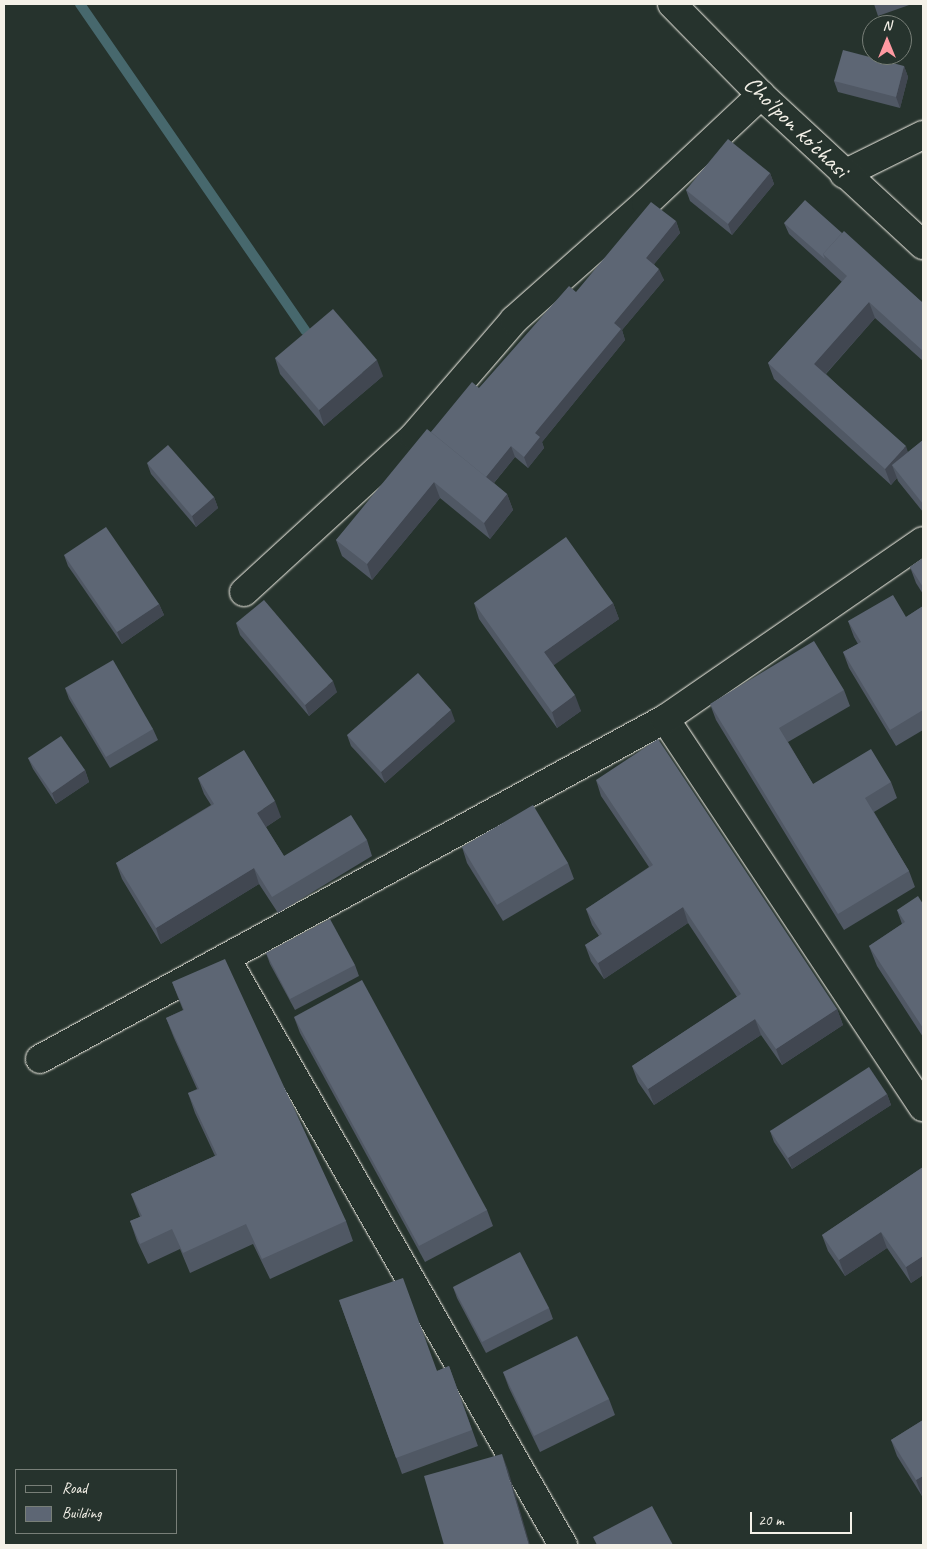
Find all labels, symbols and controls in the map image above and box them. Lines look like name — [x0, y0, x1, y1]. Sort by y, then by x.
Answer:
north arrow — [862, 15, 912, 65]
text: N — [883, 17, 891, 34]
street label: Cho'lpon ko'chasi — [738, 70, 854, 184]
legend — [15, 1469, 178, 1534]
text: Road — [62, 1479, 87, 1498]
scale bar — [752, 1502, 854, 1534]
text: Building — [62, 1504, 101, 1523]
text: 20 m — [758, 1511, 784, 1530]

